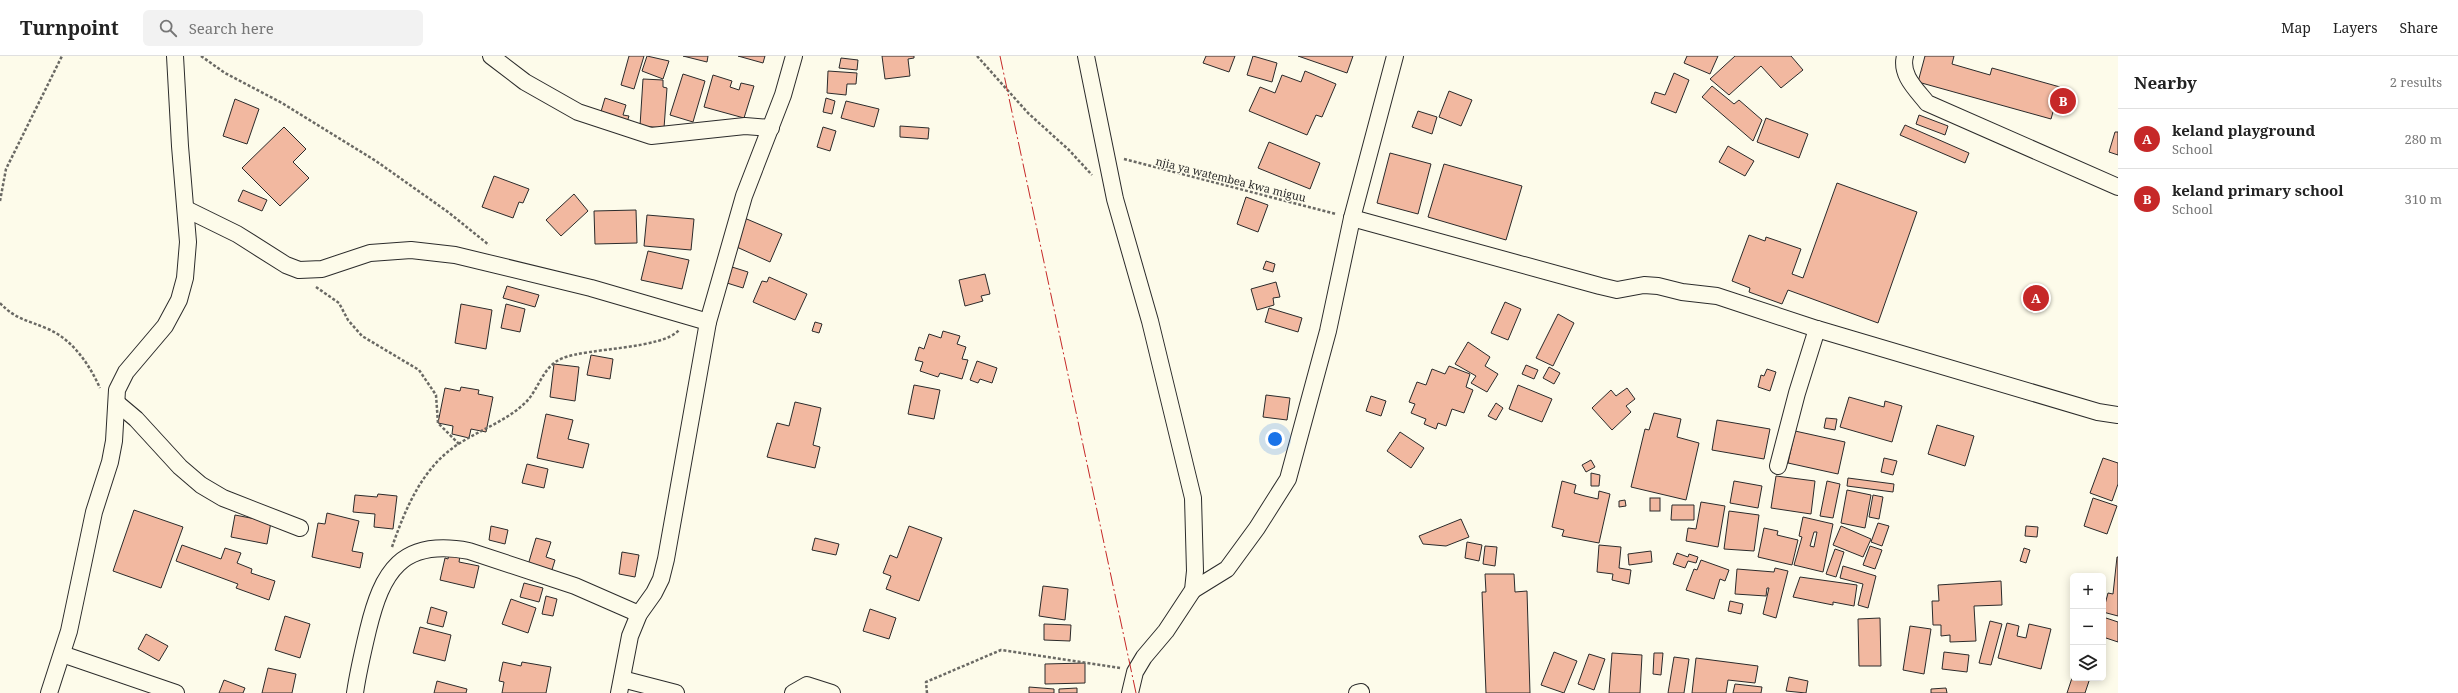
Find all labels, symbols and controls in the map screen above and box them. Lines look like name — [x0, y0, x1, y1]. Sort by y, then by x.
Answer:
search box — [143, 10, 423, 46]
text: Turnpoint — [20, 15, 119, 41]
icon: search — [157, 17, 179, 39]
text: Search here — [189, 18, 274, 38]
text: Map — [2281, 18, 2311, 37]
text: Layers — [2333, 18, 2378, 37]
text: Share — [2400, 18, 2438, 37]
text: Nearby — [2134, 71, 2197, 94]
text: 2 results — [2390, 73, 2442, 91]
pin: B — [2050, 86, 2076, 116]
text: keland playground — [2172, 120, 2315, 140]
text: A — [2142, 130, 2152, 148]
text: 280 m — [2405, 130, 2442, 148]
text: School — [2172, 140, 2213, 158]
street label: njia ya watembea kwa miguu — [1154, 153, 1308, 205]
text: keland primary school — [2172, 180, 2344, 200]
text: B — [2143, 190, 2151, 208]
text: 310 m — [2405, 190, 2442, 208]
text: School — [2172, 200, 2213, 218]
pin: A — [2023, 283, 2049, 313]
your location — [1265, 429, 1285, 449]
map controls — [2070, 573, 2106, 681]
button: + — [2070, 573, 2106, 609]
button: − — [2070, 609, 2106, 645]
button: layers — [2070, 645, 2106, 681]

